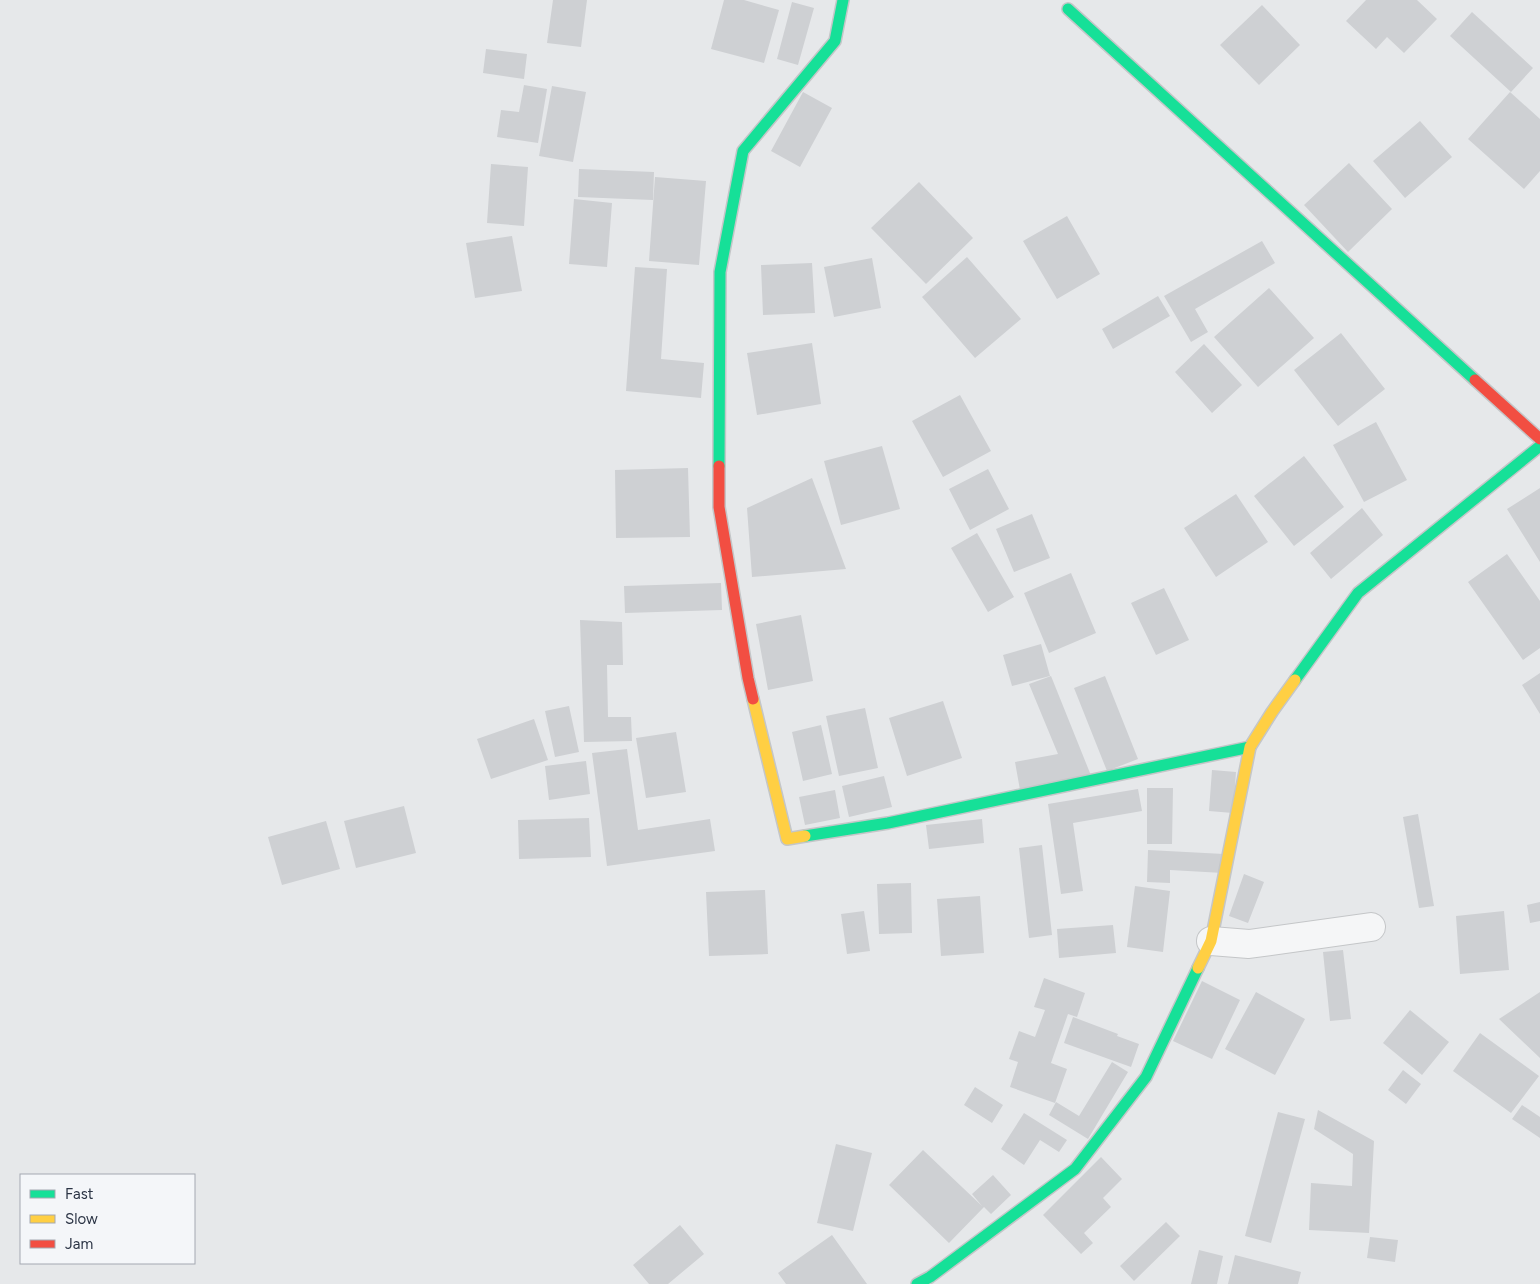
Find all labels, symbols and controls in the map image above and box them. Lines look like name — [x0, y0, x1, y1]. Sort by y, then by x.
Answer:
legend — [20, 1174, 195, 1264]
text: Fast — [65, 1185, 94, 1203]
text: Slow — [65, 1210, 98, 1228]
text: Jam — [65, 1235, 93, 1253]

